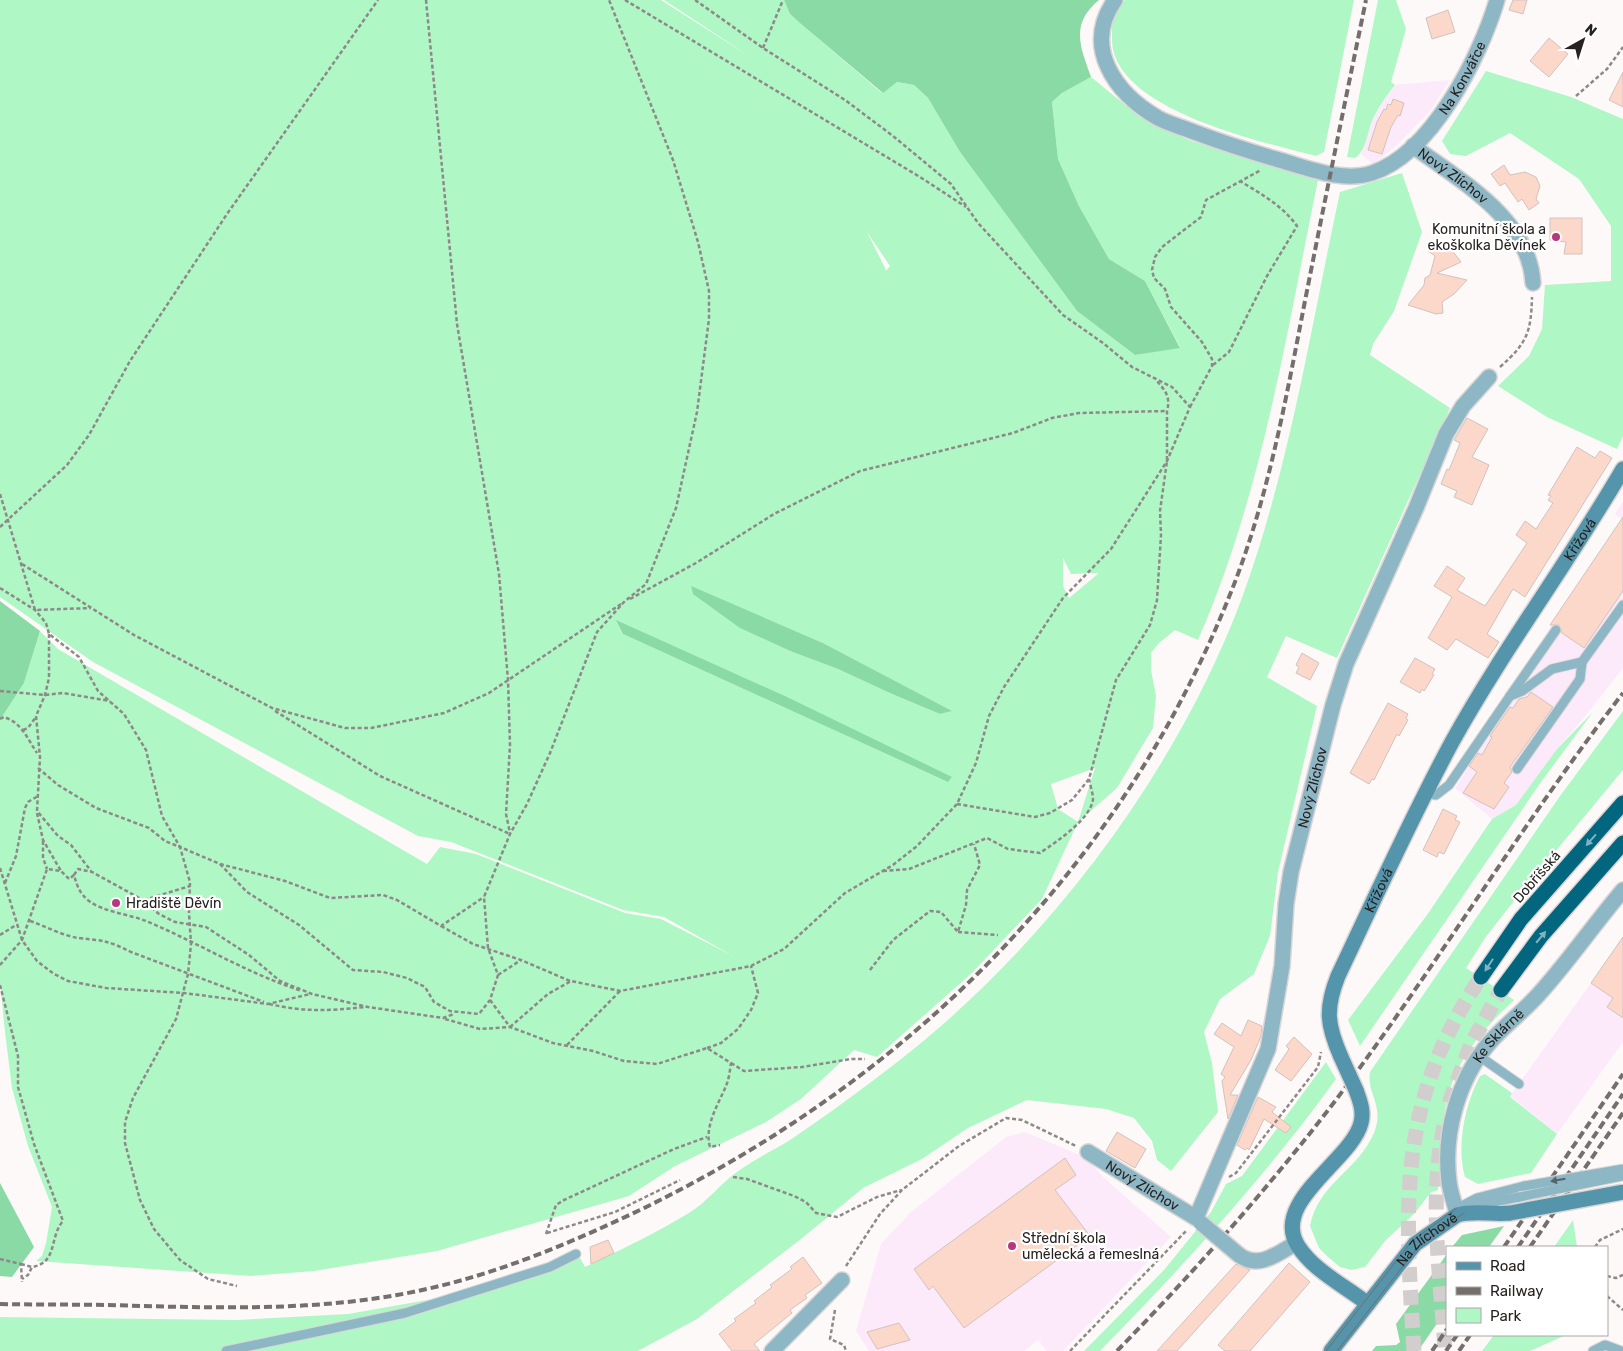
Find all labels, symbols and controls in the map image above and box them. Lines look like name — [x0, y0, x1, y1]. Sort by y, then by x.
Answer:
north arrow — [1558, 15, 1608, 65]
text: N — [1582, 21, 1600, 40]
street label: Na Konvářce — [1435, 39, 1489, 118]
street label: Nový Zlíchov — [1415, 144, 1492, 207]
place label: Komunitní škola a ekoškolka Děvínek — [1428, 221, 1547, 254]
marker: Komunitní škola a ekoškolka Děvínek — [1550, 231, 1562, 243]
street label: Křížová — [1560, 515, 1600, 564]
street label: Nový Zlíchov — [1294, 745, 1331, 830]
one-way arrow — [1586, 833, 1597, 846]
street label: Dobříšská — [1510, 847, 1564, 907]
street label: Křížová — [1361, 865, 1396, 915]
place label: Hradiště Děvín — [126, 895, 221, 912]
marker: Hradiště Děvín — [110, 897, 122, 909]
one-way arrow — [1535, 931, 1546, 944]
one-way arrow — [1484, 959, 1493, 972]
street label: Ke Sklárně — [1469, 1005, 1528, 1066]
street label: Nový Zlíchov — [1103, 1156, 1183, 1214]
one-way arrow — [1549, 1177, 1565, 1185]
street label: Na Zlíchově — [1392, 1209, 1461, 1270]
place label: Střední škola umělecká a řemeslná — [1022, 1230, 1159, 1263]
marker: Střední škola umělecká a řemeslná — [1006, 1240, 1018, 1252]
legend — [1446, 1246, 1608, 1336]
text: Road — [1490, 1257, 1526, 1275]
text: Railway — [1490, 1282, 1544, 1300]
text: Park — [1490, 1307, 1521, 1325]

